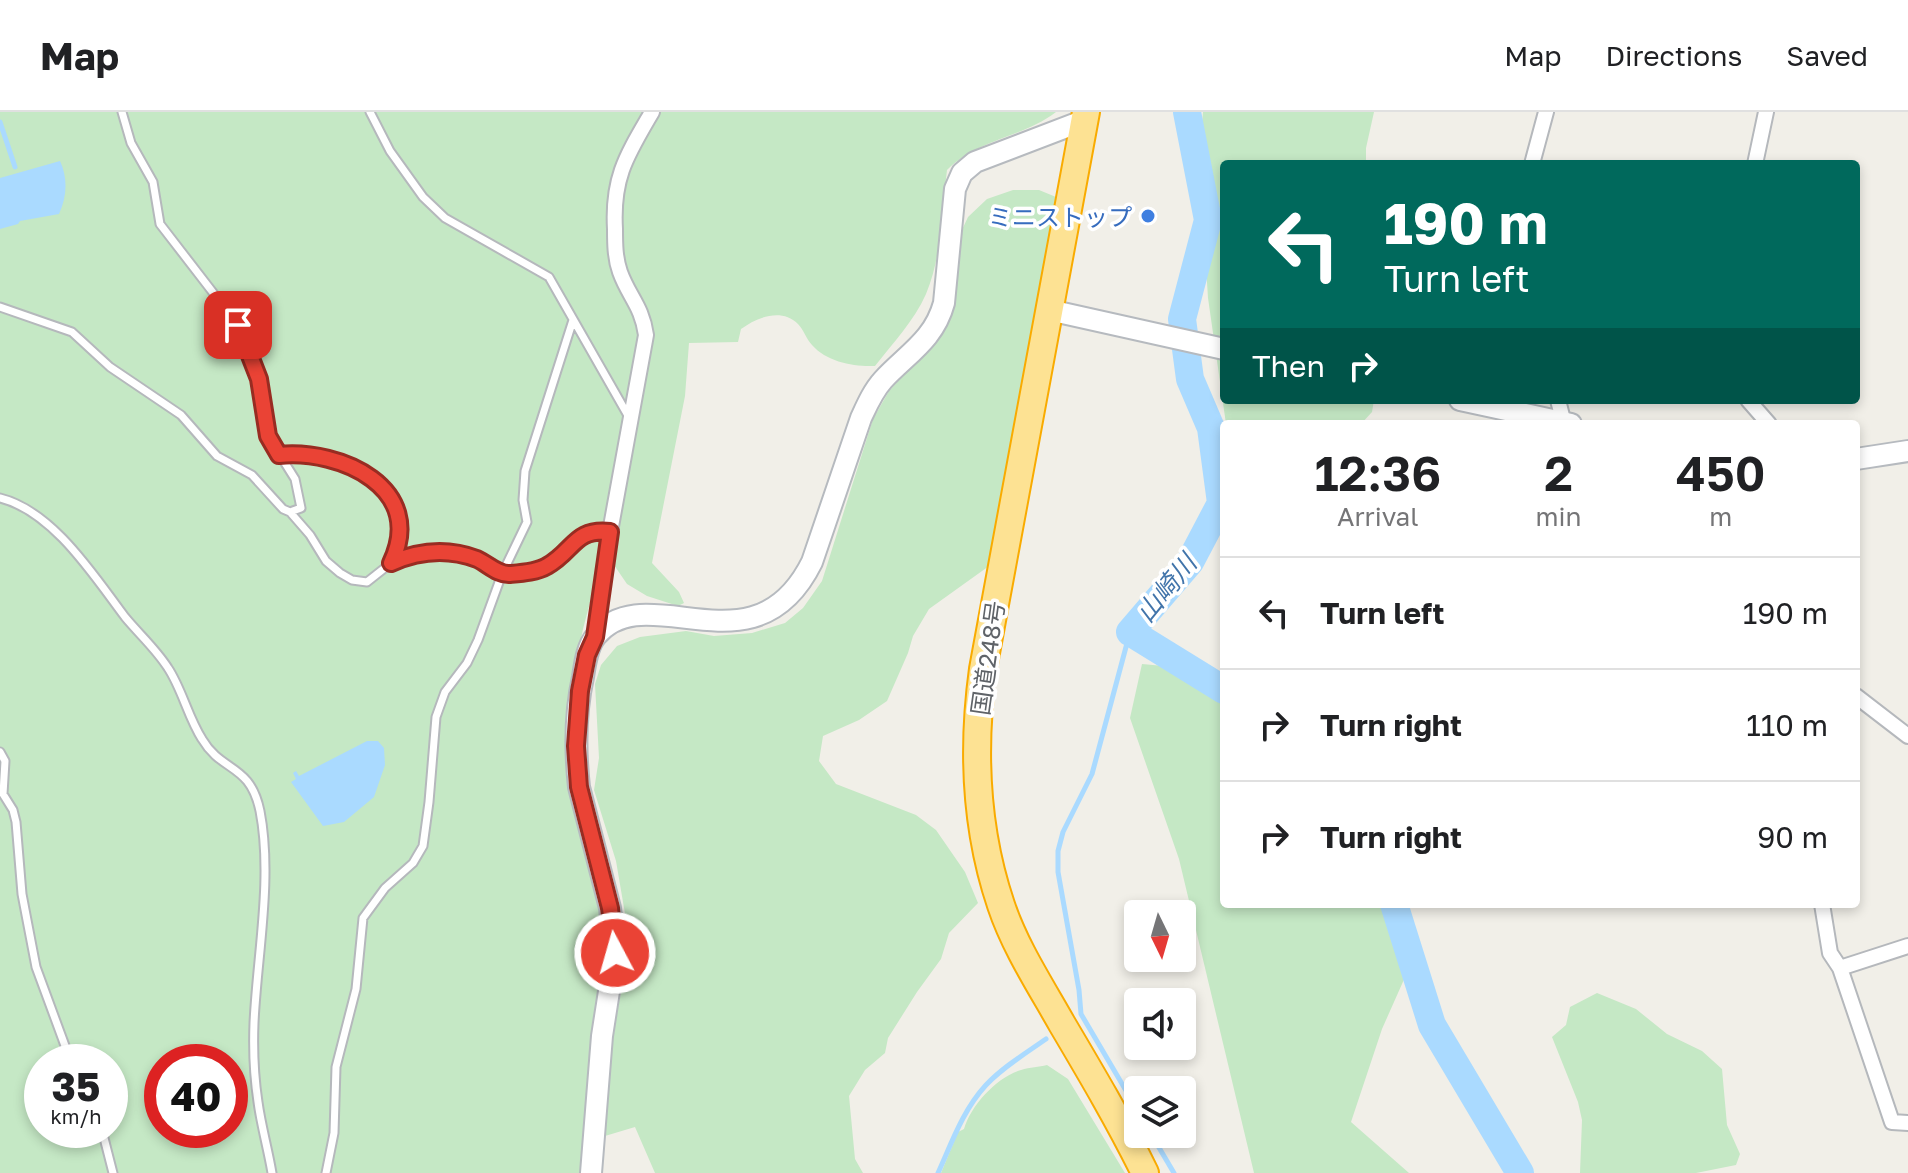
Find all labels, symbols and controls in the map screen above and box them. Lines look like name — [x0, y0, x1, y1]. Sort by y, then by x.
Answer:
text: Map — [40, 33, 119, 78]
text: Map — [1504, 39, 1561, 72]
text: Directions — [1605, 39, 1742, 72]
text: Saved — [1786, 39, 1868, 72]
text: 190 m — [1384, 189, 1548, 256]
icon: left — [1252, 192, 1356, 296]
place label: ミニストップ — [988, 202, 1132, 231]
marker: ミニストップ — [1139, 207, 1157, 225]
text: Turn left — [1384, 257, 1530, 300]
pin — [204, 291, 272, 359]
icon: arrive — [216, 303, 260, 347]
icon: right — [1341, 344, 1385, 388]
text: Then — [1252, 348, 1325, 384]
text: 12:36 — [1314, 444, 1441, 502]
text: 2 — [1544, 444, 1573, 502]
text: 450 — [1676, 444, 1766, 502]
text: Arrival — [1337, 501, 1419, 532]
text: min — [1536, 501, 1582, 532]
text: m — [1709, 501, 1732, 532]
water label: 山崎川 — [1129, 546, 1204, 628]
icon: left — [1252, 591, 1296, 635]
text: Turn left — [1320, 595, 1445, 631]
text: 190 m — [1743, 595, 1828, 631]
street label: 国道248号 — [965, 599, 1009, 717]
icon: right — [1252, 703, 1296, 747]
text: Turn right — [1320, 707, 1462, 743]
text: 110 m — [1746, 707, 1828, 743]
icon: right — [1252, 815, 1296, 859]
text: Turn right — [1320, 819, 1462, 855]
text: 90 m — [1757, 819, 1828, 855]
north arrow — [1124, 900, 1196, 972]
map controls — [1124, 900, 1196, 1148]
position arrow — [573, 911, 657, 995]
button: sound — [1124, 988, 1196, 1060]
speed limit sign: 40 — [144, 1044, 248, 1148]
text: 35 — [52, 1062, 100, 1110]
button: layers — [1124, 1076, 1196, 1148]
text: km/h — [51, 1104, 101, 1128]

